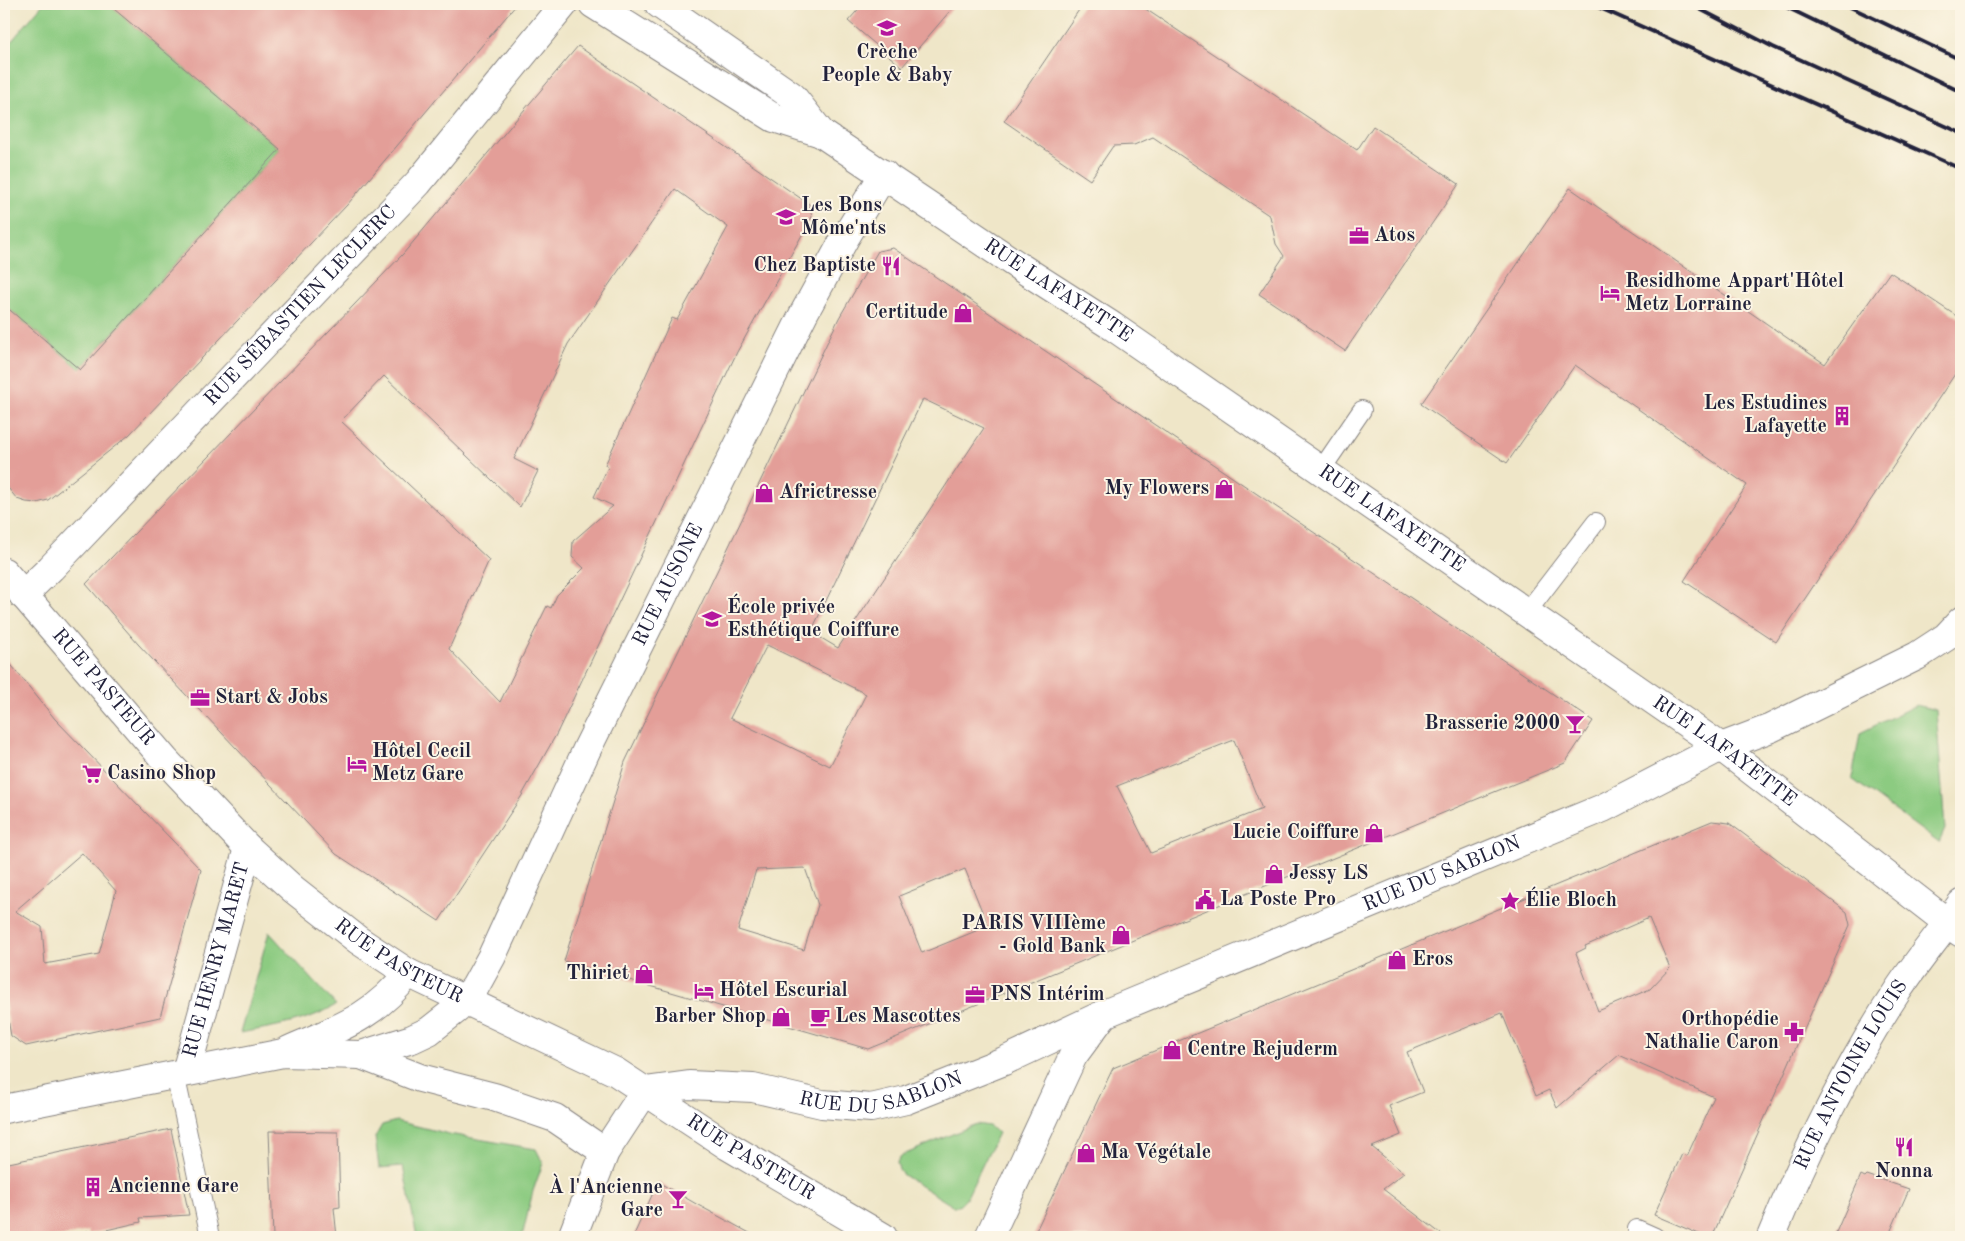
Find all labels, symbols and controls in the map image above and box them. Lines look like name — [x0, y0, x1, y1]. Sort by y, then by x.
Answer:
school or university icon: Crèche People & Baby — [876, 17, 898, 39]
place label: Crèche People & Baby — [821, 43, 953, 86]
place label: Les Bons Môme'nts — [801, 196, 886, 239]
street label: RUE SÉBASTIEN LECLERC — [201, 202, 401, 410]
school or university icon: Les Bons Môme'nts — [775, 206, 797, 228]
office icon: Atos — [1348, 225, 1370, 247]
place label: Atos — [1374, 226, 1415, 246]
street label: RUE LAFAYETTE — [980, 236, 1136, 347]
restaurant icon: Chez Baptiste — [880, 255, 902, 277]
place label: Chez Baptiste — [754, 256, 876, 276]
place label: Residhome Appart'Hôtel Metz Lorraine — [1625, 272, 1844, 315]
hotel icon: Residhome Appart'Hôtel Metz Lorraine — [1599, 282, 1621, 304]
shop icon: Certitude — [952, 302, 974, 324]
place label: Certitude — [865, 303, 948, 323]
place label: Les Estudines Lafayette — [1703, 394, 1827, 437]
building icon: Les Estudines Lafayette — [1831, 405, 1853, 427]
street label: RUE LAFAYETTE — [1315, 462, 1468, 576]
shop icon: My Flowers — [1213, 478, 1235, 500]
place label: My Flowers — [1105, 479, 1209, 499]
shop icon: Africtresse — [753, 482, 775, 504]
place label: Africtresse — [779, 483, 877, 503]
street label: RUE AUSONE — [630, 521, 707, 649]
place label: École privée Esthétique Coiffure — [727, 593, 899, 641]
school or university icon: École privée Esthétique Coiffure — [701, 608, 723, 630]
street label: RUE PASTEUR — [48, 625, 158, 750]
office icon: Start & Jobs — [189, 687, 211, 709]
place label: Start & Jobs — [215, 688, 328, 708]
street label: RUE LAFAYETTE — [1649, 693, 1800, 811]
bar icon: Brasserie 2000 — [1564, 713, 1586, 735]
place label: Brasserie 2000 — [1424, 714, 1560, 734]
place label: Hôtel Cecil Metz Gare — [372, 742, 471, 785]
hotel icon: Hôtel Cecil Metz Gare — [346, 753, 368, 775]
supermarket icon: Casino Shop — [81, 763, 103, 785]
place label: Casino Shop — [107, 764, 216, 784]
shop icon: Lucie Coiffure — [1363, 822, 1385, 844]
place label: Lucie Coiffure — [1232, 823, 1359, 843]
street label: RUE DU SABLON — [1360, 833, 1524, 916]
street label: RUE HENRY MARET — [180, 860, 253, 1060]
shop icon: Jessy LS — [1263, 863, 1285, 885]
place label: Jessy LS — [1289, 864, 1368, 884]
place label: Élie Bloch — [1525, 886, 1617, 911]
public building icon: La Poste Pro — [1194, 889, 1216, 911]
place label: La Poste Pro — [1220, 890, 1336, 910]
place icon: Élie Bloch — [1499, 890, 1521, 912]
place label: PARIS VIIIème - Gold Bank — [961, 914, 1106, 957]
street label: RUE PASTEUR — [330, 915, 466, 1008]
shop icon: PARIS VIIIème - Gold Bank — [1110, 924, 1132, 946]
shop icon: Eros — [1386, 949, 1408, 971]
place label: Eros — [1412, 950, 1453, 970]
shop icon: Thiriet — [633, 963, 655, 985]
place label: Thiriet — [566, 964, 629, 984]
street label: RUE ANTOINE LOUIS — [1791, 977, 1912, 1173]
hotel icon: Hôtel Escurial — [693, 980, 715, 1002]
place label: Hôtel Escurial — [719, 981, 848, 1001]
office icon: PNS Intérim — [964, 984, 986, 1006]
place label: PNS Intérim — [990, 985, 1105, 1005]
shop icon: Barber Shop — [770, 1006, 792, 1028]
cafe icon: Les Mascottes — [809, 1006, 831, 1028]
place label: Barber Shop — [654, 1007, 766, 1027]
place label: Les Mascottes — [835, 1007, 961, 1027]
place label: Orthopédie Nathalie Caron — [1645, 1010, 1779, 1053]
pharmacy icon: Orthopédie Nathalie Caron — [1783, 1021, 1805, 1043]
shop icon: Centre Rejuderm — [1161, 1039, 1183, 1061]
place label: Centre Rejuderm — [1187, 1040, 1338, 1060]
street label: RUE DU SABLON — [797, 1069, 965, 1119]
street label: RUE PASTEUR — [683, 1111, 818, 1205]
restaurant icon: Nonna — [1893, 1136, 1915, 1158]
shop icon: Ma Végétale — [1075, 1142, 1097, 1164]
place label: Ma Végétale — [1101, 1143, 1211, 1163]
place label: Nonna — [1875, 1162, 1933, 1182]
place label: À l'Ancienne Gare — [549, 1173, 663, 1221]
building icon: Ancienne Gare — [82, 1176, 104, 1198]
place label: Ancienne Gare — [108, 1177, 239, 1197]
bar icon: À l'Ancienne Gare — [667, 1188, 689, 1210]

